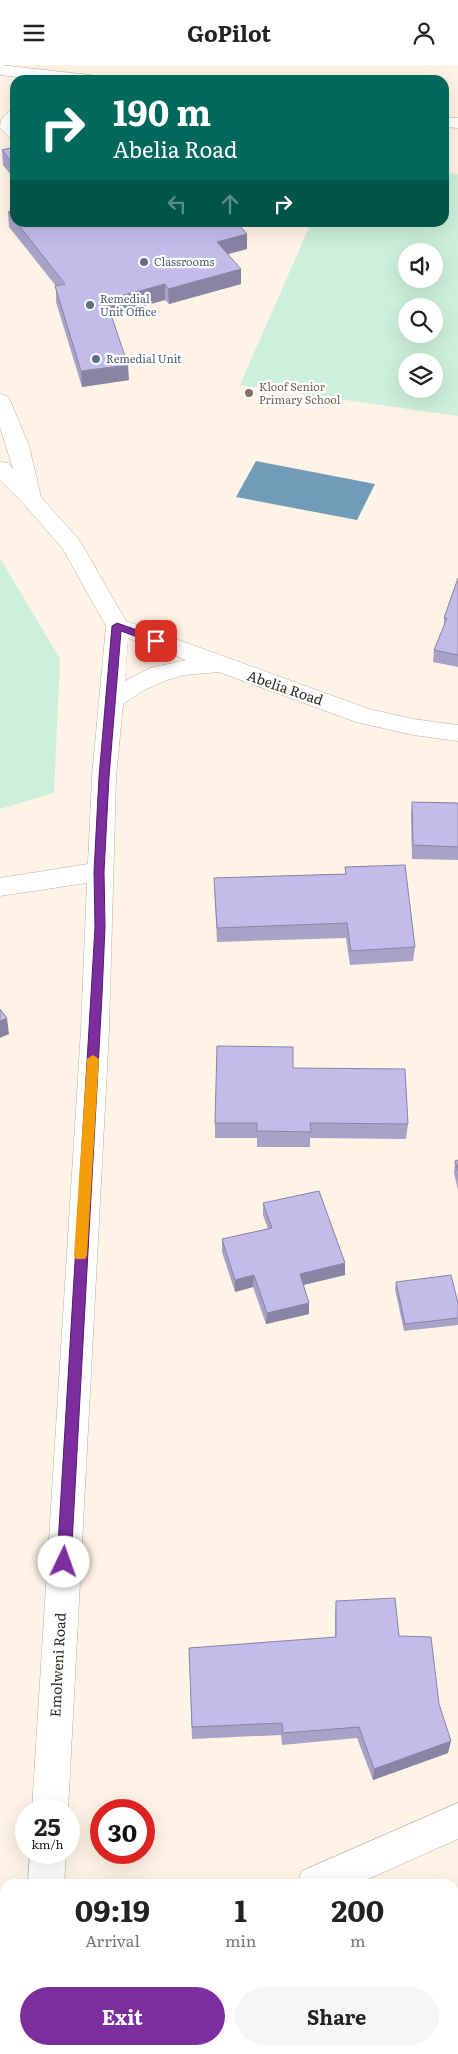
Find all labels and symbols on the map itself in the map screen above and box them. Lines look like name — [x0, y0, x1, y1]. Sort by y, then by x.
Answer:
place label: Classrooms — [154, 253, 214, 269]
marker: Classrooms — [138, 256, 150, 268]
place label: Remedial Unit Office — [100, 290, 157, 319]
marker: Remedial Unit Office — [84, 299, 96, 311]
place label: Remedial Unit — [106, 350, 182, 366]
marker: Remedial Unit — [90, 353, 102, 365]
place label: Kloof Senior Primary School — [259, 378, 341, 407]
marker: Kloof Senior Primary School — [243, 387, 255, 399]
pin — [135, 620, 177, 662]
street label: Abelia Road — [245, 665, 326, 710]
position arrow — [37, 1535, 89, 1587]
street label: Emolweni Road — [44, 1612, 70, 1718]
speed limit sign: 30 — [90, 1799, 155, 1864]

